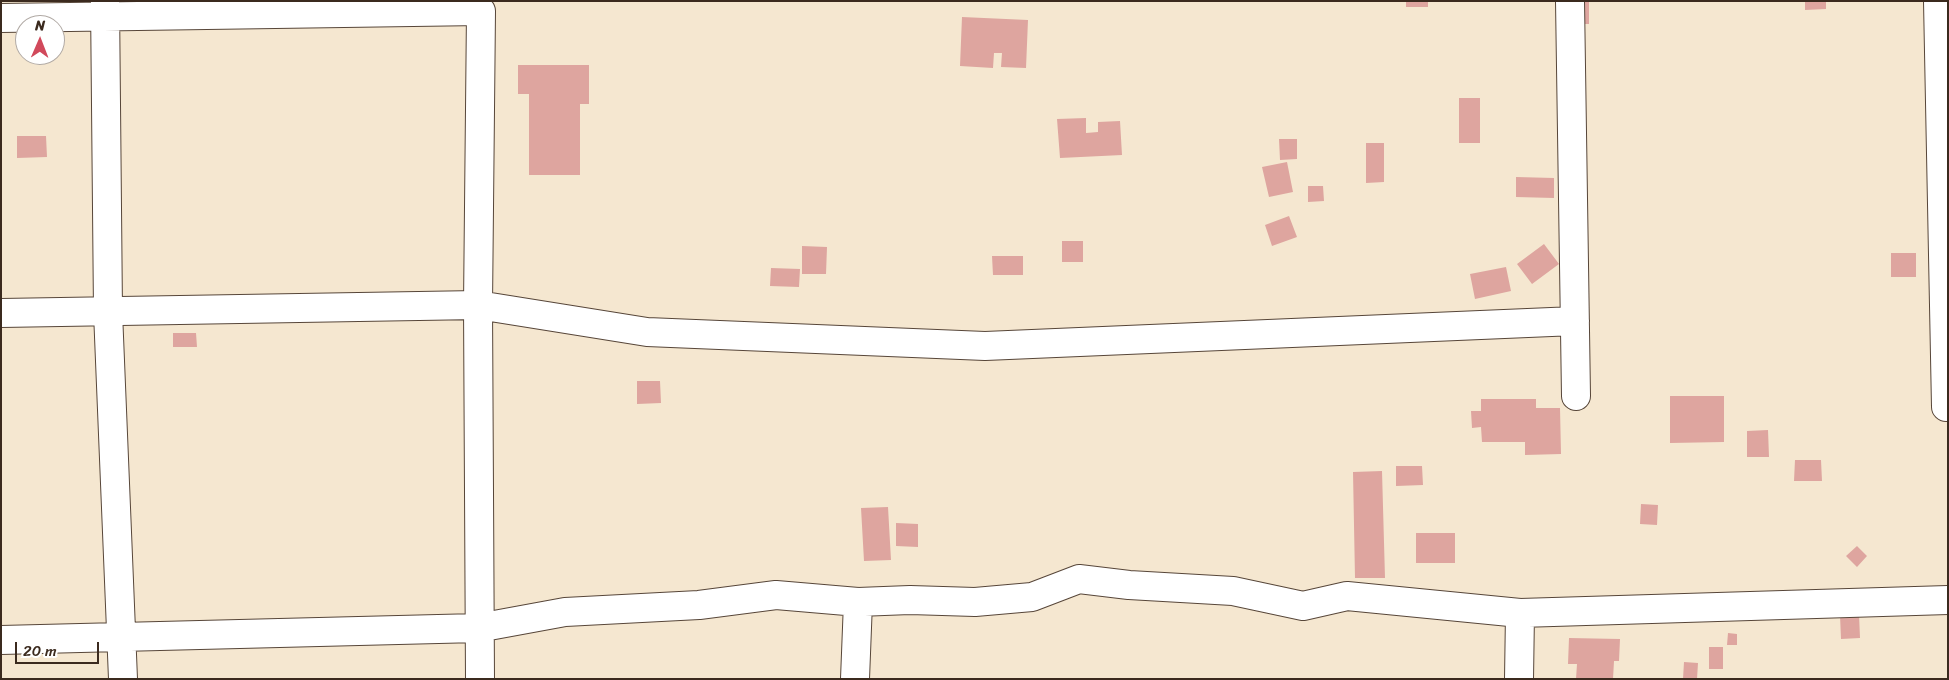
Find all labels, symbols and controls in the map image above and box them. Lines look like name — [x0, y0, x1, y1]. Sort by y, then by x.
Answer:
text: N — [35, 13, 45, 38]
north arrow — [15, 15, 65, 65]
scale bar — [18, 632, 101, 664]
text: 20 m — [23, 638, 57, 664]

